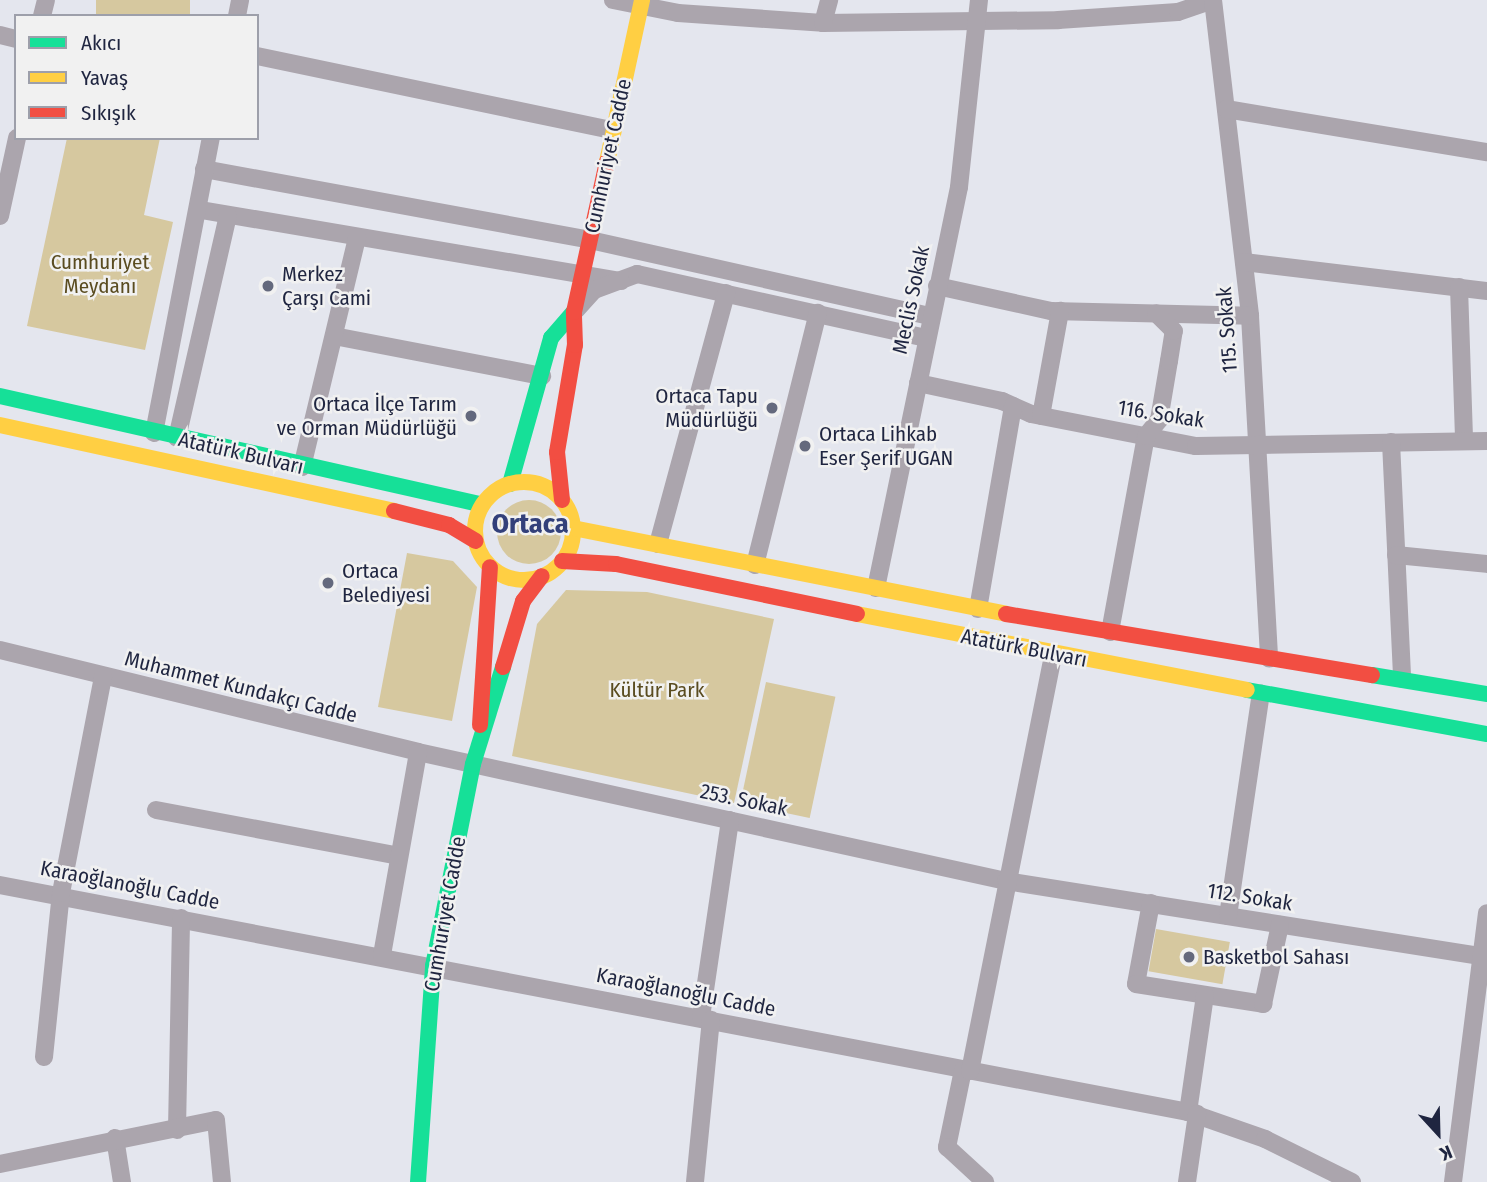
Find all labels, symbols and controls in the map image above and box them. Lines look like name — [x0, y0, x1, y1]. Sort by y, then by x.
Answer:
legend — [14, 14, 259, 140]
text: Akıcı — [81, 30, 121, 56]
text: Yavaş — [81, 65, 128, 91]
street label: Cumhuriyet Cadde — [579, 76, 637, 236]
text: Sıkışık — [81, 100, 136, 126]
street label: Meclis Sokak — [887, 244, 935, 356]
park label: Cumhuriyet Meydanı — [51, 249, 149, 299]
place label: Merkez Çarşı Cami — [282, 261, 371, 311]
marker: Merkez Çarşı Cami — [260, 278, 276, 294]
street label: 115. Sokak — [1211, 286, 1243, 374]
place label: Ortaca Tapu Müdürlüğü — [655, 383, 758, 433]
place label: Ortaca İlçe Tarım ve Orman Müdürlüğü — [277, 391, 457, 441]
street label: 116. Sokak — [1116, 395, 1206, 433]
marker: Ortaca Tapu Müdürlüğü — [764, 400, 780, 416]
marker: Ortaca İlçe Tarım ve Orman Müdürlüğü — [463, 408, 479, 424]
place label: Ortaca Lihkab Eser Şerif UGAN — [819, 421, 953, 471]
street label: Atatürk Bulvarı — [176, 426, 306, 480]
marker: Ortaca Lihkab Eser Şerif UGAN — [797, 438, 813, 454]
district label: Ortaca — [491, 507, 569, 541]
place label: Ortaca Belediyesi — [342, 558, 430, 608]
marker: Ortaca Belediyesi — [320, 575, 336, 591]
street label: Atatürk Bulvarı — [959, 623, 1089, 673]
street label: Muhammet Kundakçı Cadde — [122, 646, 360, 728]
park label: Kültür Park — [610, 677, 704, 703]
street label: 253. Sokak — [698, 778, 790, 822]
street label: Cumhuriyet Cadde — [419, 834, 471, 994]
street label: Karaoğlanoğlu Cadde — [38, 855, 222, 915]
street label: 112. Sokak — [1206, 878, 1294, 916]
place label: Basketbol Sahası — [1203, 944, 1349, 970]
marker: Basketbol Sahası — [1181, 949, 1197, 965]
street label: Karaoğlanoğlu Cadde — [594, 962, 778, 1022]
north arrow — [1403, 1098, 1473, 1168]
text: K — [1437, 1140, 1455, 1166]

